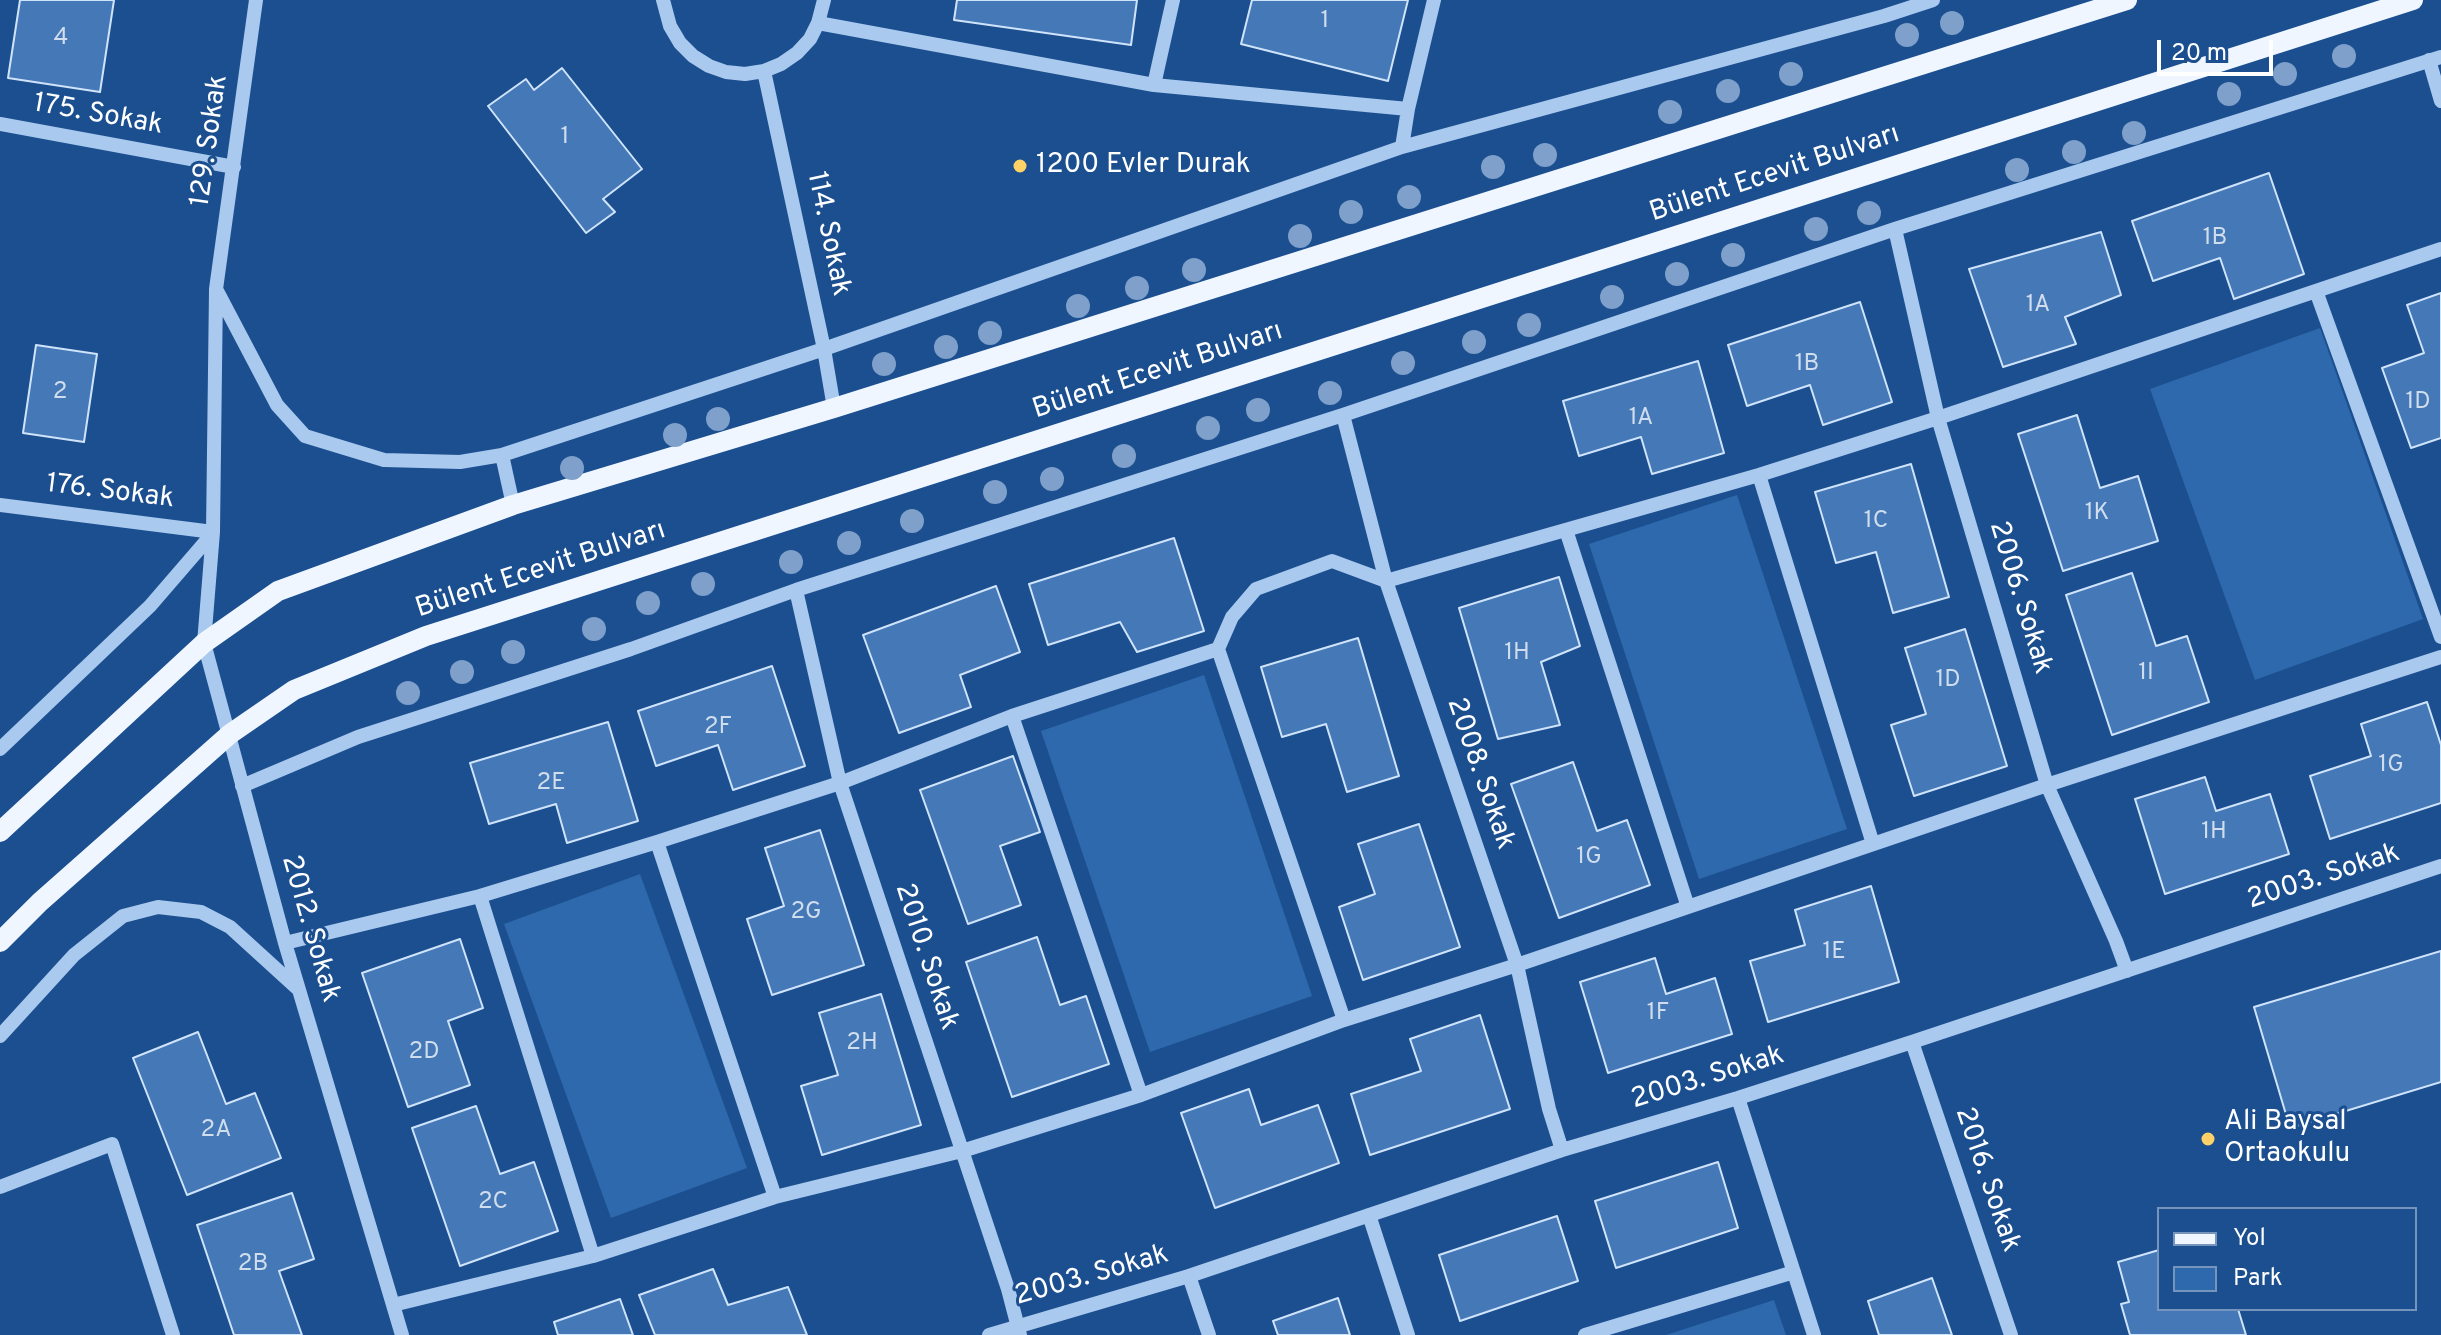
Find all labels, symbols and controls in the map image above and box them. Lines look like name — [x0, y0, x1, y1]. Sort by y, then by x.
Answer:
house number: 1 — [1321, 8, 1329, 36]
scale bar — [2161, 24, 2277, 74]
house number: 4 — [54, 25, 68, 53]
text: 20 m — [2171, 39, 2227, 69]
street label: 129. Sokak — [185, 73, 237, 209]
street label: 175. Sokak — [31, 88, 165, 144]
street label: Bülent Ecevit Bulvarı — [1646, 119, 1904, 231]
house number: 1 — [561, 124, 569, 152]
place label: 1200 Evler Durak — [1036, 149, 1251, 183]
marker: 1200 Evler Durak — [1011, 157, 1029, 175]
street label: 114. Sokak — [797, 169, 857, 299]
house number: 1B — [2203, 225, 2227, 253]
house number: 1A — [2026, 292, 2050, 320]
street label: Bülent Ecevit Bulvarı — [1029, 316, 1287, 428]
house number: 1B — [1795, 351, 1819, 379]
house number: 2 — [53, 379, 67, 407]
house number: 1D — [2405, 389, 2431, 417]
house number: 1A — [1629, 405, 1653, 433]
street label: 176. Sokak — [44, 468, 176, 518]
house number: 1K — [2085, 500, 2109, 528]
house number: 1C — [1864, 508, 1888, 536]
street label: Bülent Ecevit Bulvarı — [412, 515, 670, 627]
street label: 2006. Sokak — [1980, 517, 2058, 679]
house number: 1H — [1504, 640, 1530, 668]
house number: 1I — [2138, 660, 2154, 688]
house number: 1D — [1935, 667, 1961, 695]
street label: 2008. Sokak — [1437, 694, 1521, 854]
house number: 2F — [704, 714, 732, 742]
house number: 1G — [2378, 752, 2404, 780]
house number: 2E — [536, 770, 566, 798]
house number: 1H — [2201, 819, 2227, 847]
street label: 2003. Sokak — [2244, 838, 2404, 918]
house number: 1G — [1576, 844, 1602, 872]
street label: 2012. Sokak — [272, 852, 346, 1006]
street label: 2010. Sokak — [886, 879, 964, 1035]
house number: 2G — [790, 899, 822, 927]
house number: 1E — [1822, 939, 1846, 967]
house number: 1F — [1647, 1000, 1669, 1028]
house number: 2H — [846, 1030, 878, 1058]
house number: 2D — [408, 1039, 440, 1067]
street label: 2003. Sokak — [1627, 1040, 1789, 1118]
street label: 2016. Sokak — [1946, 1103, 2026, 1257]
place label: Ali Baysal Ortaokulu — [2224, 1106, 2350, 1172]
house number: 2A — [201, 1117, 231, 1145]
marker: Ali Baysal Ortaokulu — [2199, 1130, 2217, 1148]
house number: 2C — [478, 1189, 508, 1217]
legend — [2157, 1207, 2417, 1311]
text: Yol — [2233, 1224, 2266, 1254]
street label: 2003. Sokak — [1011, 1239, 1173, 1315]
house number: 2B — [238, 1251, 268, 1279]
text: Park — [2233, 1264, 2283, 1294]

